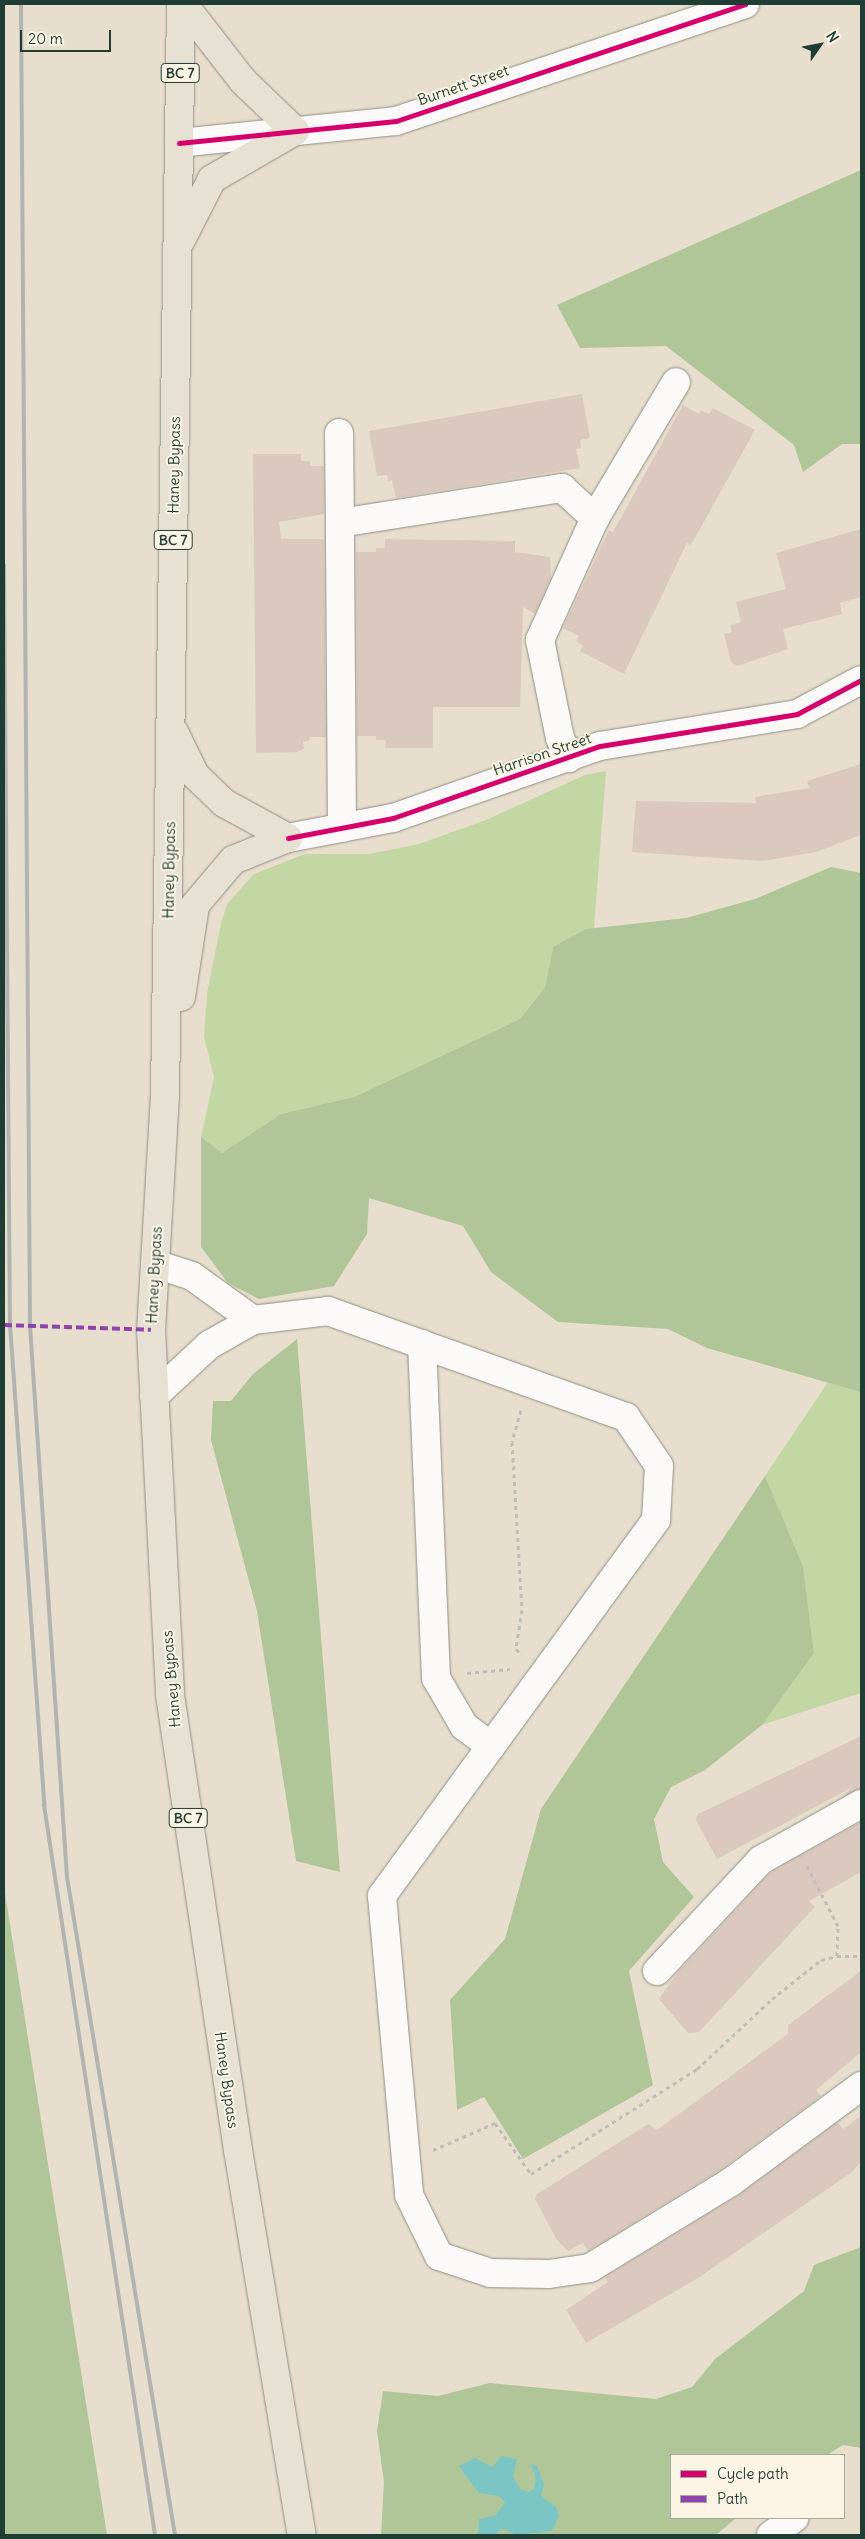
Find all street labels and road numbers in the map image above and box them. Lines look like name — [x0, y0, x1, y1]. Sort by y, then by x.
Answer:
street label: Burnett Street — [415, 61, 511, 109]
road number: BC 7 — [160, 62, 200, 84]
street label: Haney Bypass — [164, 416, 184, 514]
road number: BC 7 — [153, 528, 193, 552]
street label: Harrison Street — [491, 729, 593, 779]
street label: Haney Bypass — [159, 821, 179, 919]
street label: Haney Bypass — [142, 1226, 166, 1324]
street label: Haney Bypass — [158, 1630, 184, 1728]
road number: BC 7 — [168, 1806, 208, 1830]
street label: Haney Bypass — [211, 2031, 243, 2129]

